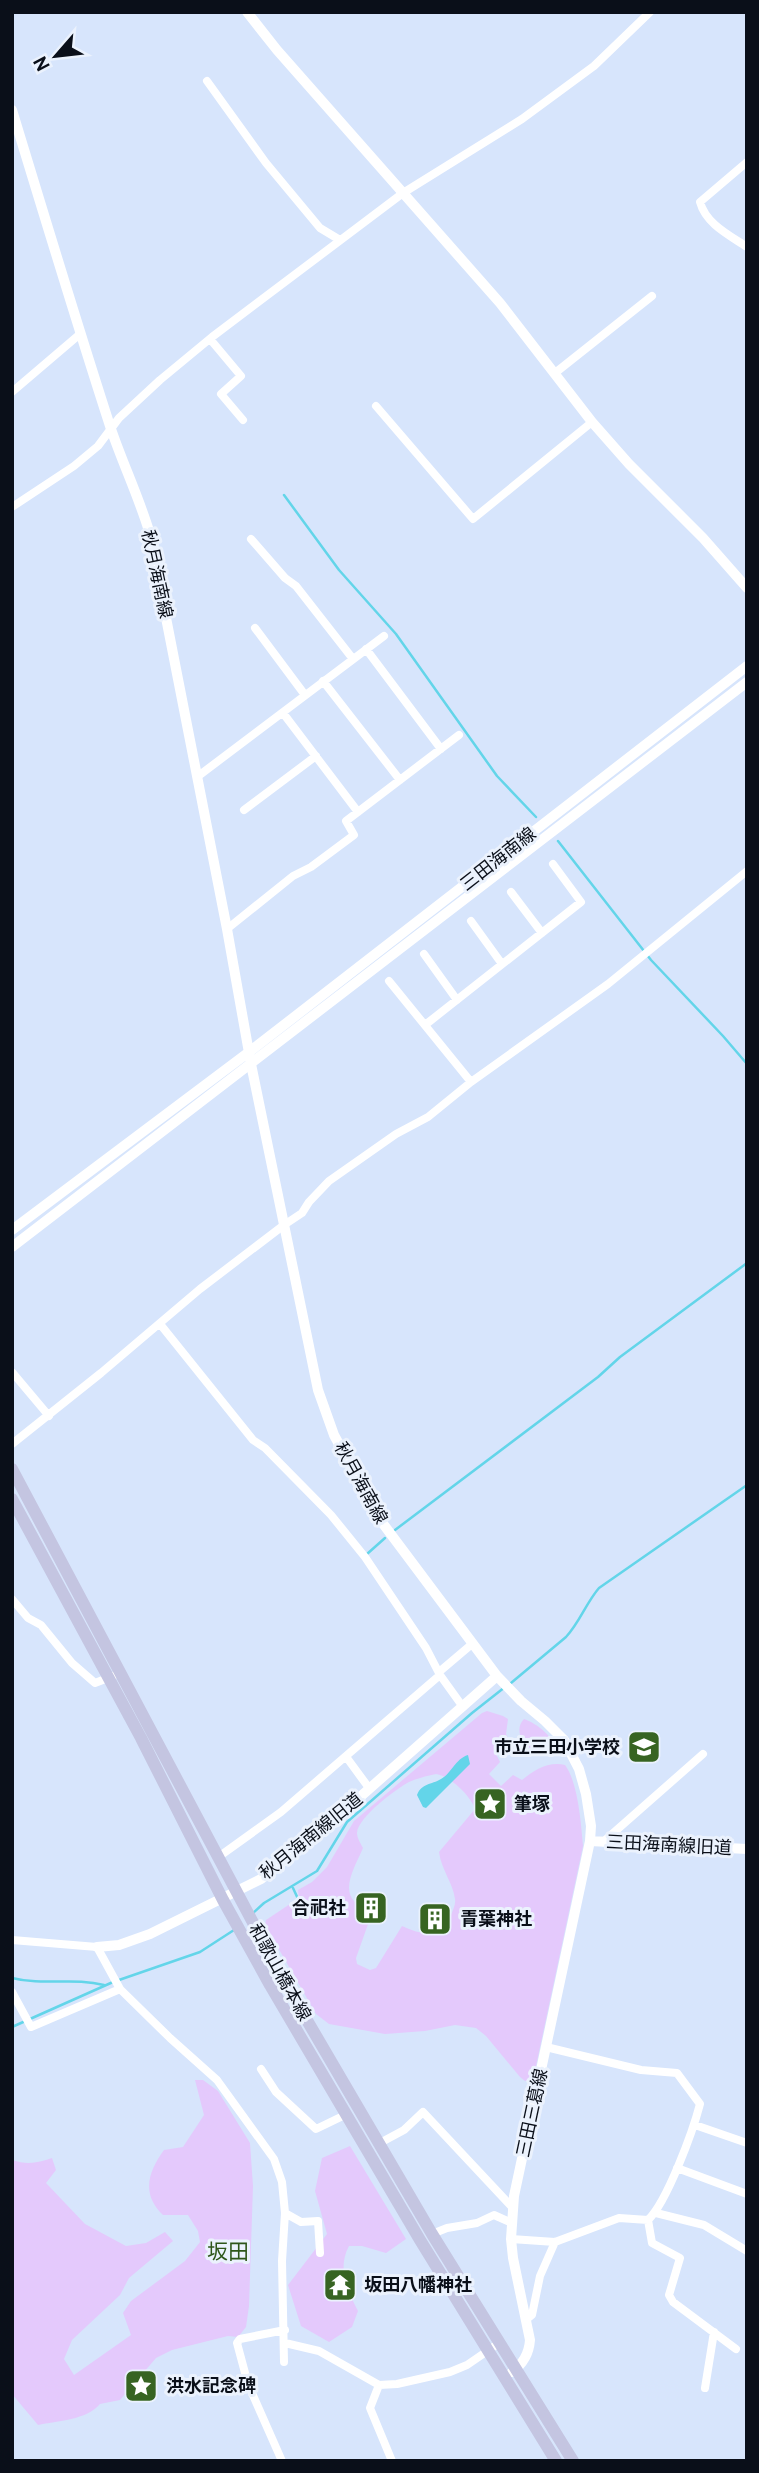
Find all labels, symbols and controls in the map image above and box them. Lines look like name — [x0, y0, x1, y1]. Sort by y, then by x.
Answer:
north arrow — [21, 21, 91, 91]
text: N — [29, 51, 57, 75]
street label: 秋月海南線 — [135, 528, 176, 621]
street label: 三田海南線 — [456, 823, 541, 897]
street label: 秋月海南線 — [328, 1439, 392, 1529]
school or university icon: 市立三田小学校 — [625, 1728, 663, 1766]
place label: 市立三田小学校 — [494, 1737, 620, 1760]
place icon: 筆塚 — [471, 1785, 509, 1823]
street label: 秋月海南線旧道 — [256, 1789, 368, 1886]
place label: 筆塚 — [514, 1794, 550, 1817]
street label: 三田海南線旧道 — [605, 1832, 732, 1861]
building icon: 合祀社 — [352, 1889, 390, 1927]
place label: 合祀社 — [292, 1898, 346, 1921]
building icon: 青葉神社 — [416, 1900, 454, 1938]
place label: 青葉神社 — [460, 1909, 532, 1932]
street label: 和歌山橋本線 — [242, 1920, 315, 2026]
street label: 三田三葛線 — [513, 2067, 554, 2160]
district label: 坂田 — [207, 2240, 249, 2267]
temple icon: 坂田八幡神社 — [321, 2266, 359, 2304]
place label: 坂田八幡神社 — [364, 2275, 472, 2298]
place icon: 洪水記念碑 — [122, 2367, 160, 2405]
place label: 洪水記念碑 — [166, 2376, 256, 2399]

